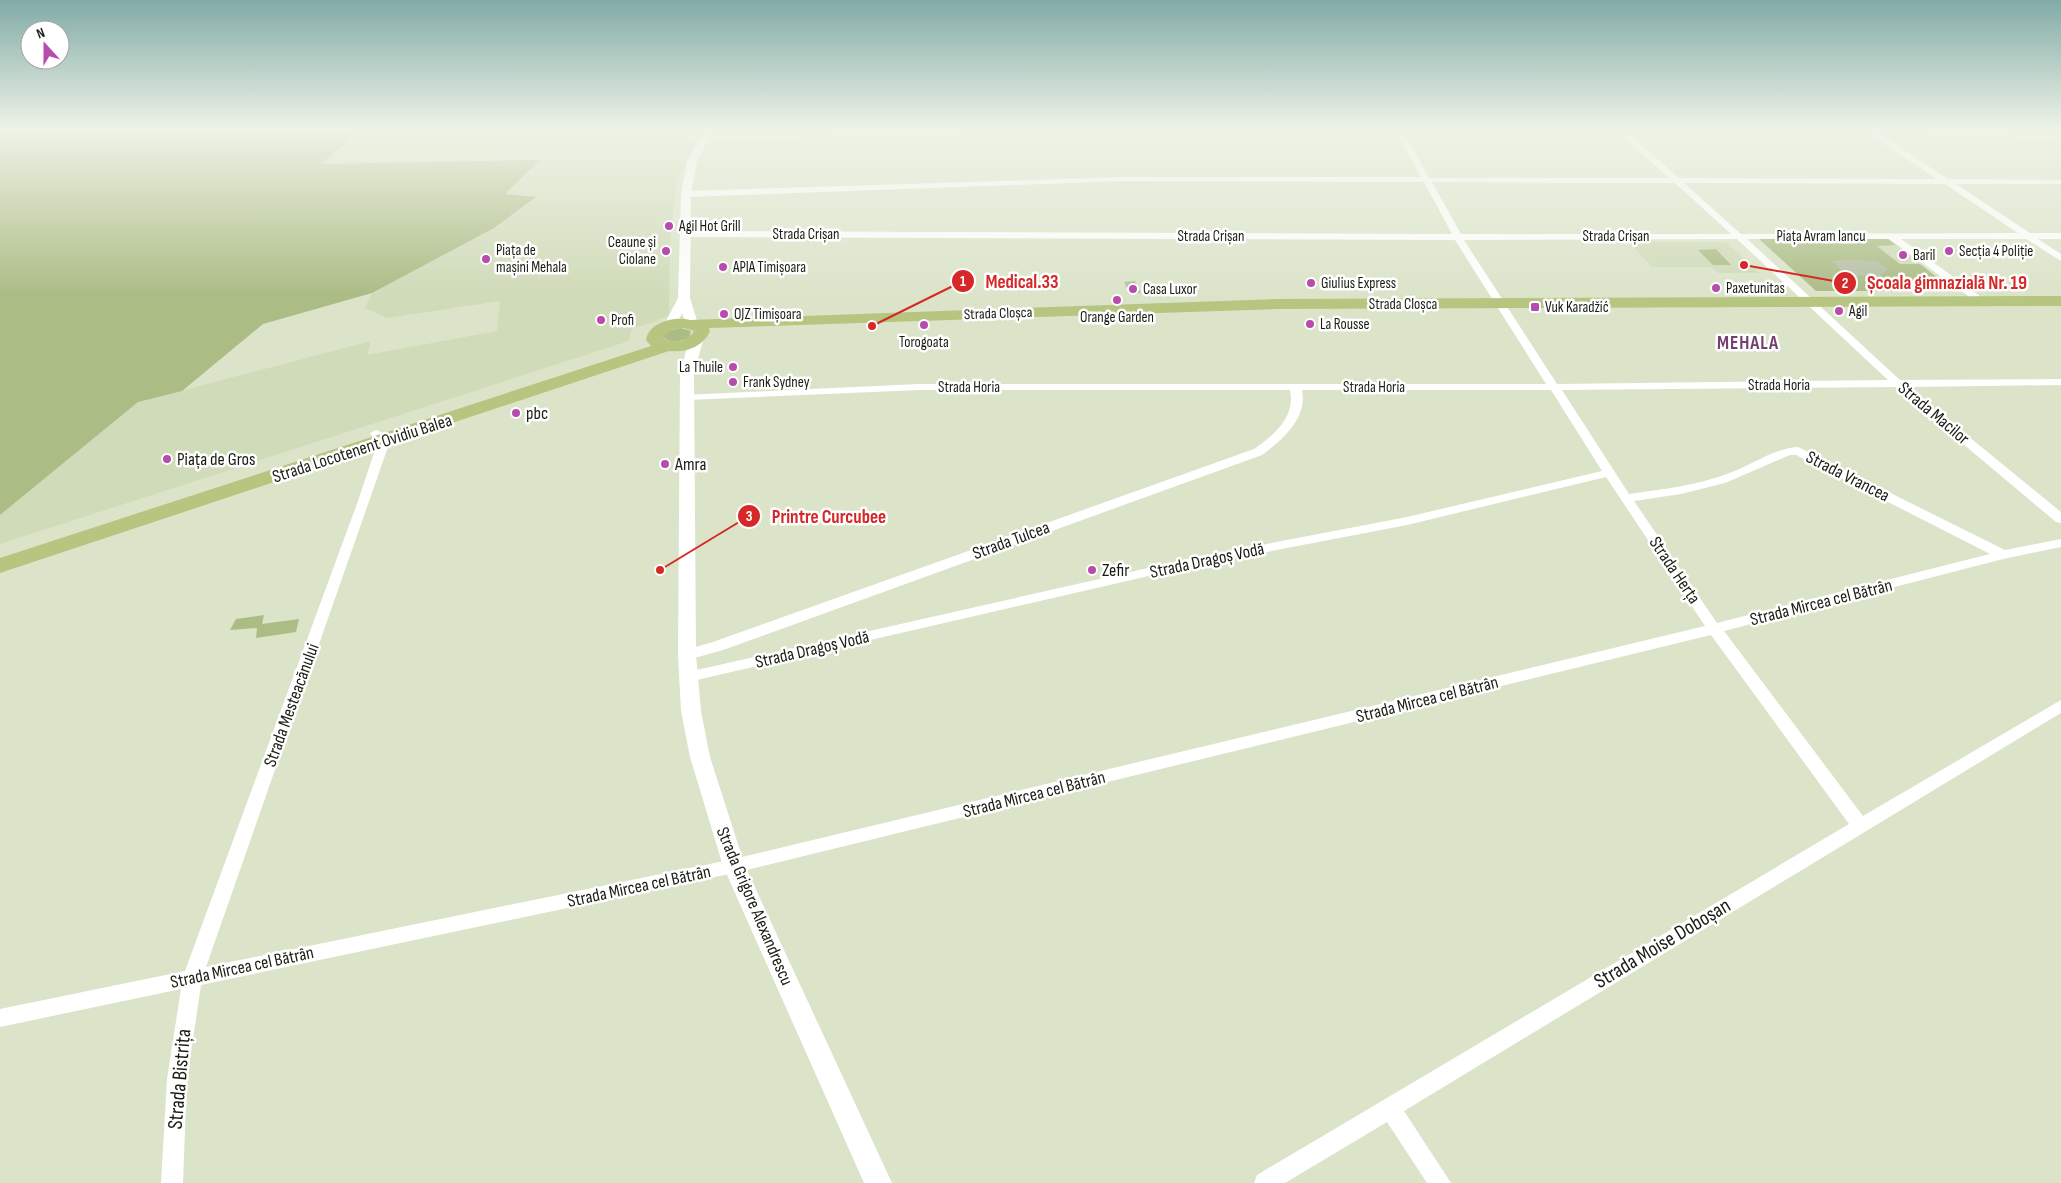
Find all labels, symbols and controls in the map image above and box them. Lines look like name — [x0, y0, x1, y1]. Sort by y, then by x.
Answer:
north arrow — [20, 20, 70, 70]
text: N — [34, 24, 47, 43]
place label: Agil Hot Grill — [678, 217, 741, 236]
marker: Agil Hot Grill — [663, 220, 675, 232]
street label: Strada Crișan — [772, 225, 840, 244]
street label: Strada Crișan — [1177, 227, 1245, 246]
street label: Strada Crișan — [1582, 227, 1650, 246]
street label: Piața Avram Iancu — [1777, 227, 1865, 246]
place label: Ceaune și Ciolane — [608, 233, 656, 269]
place label: Piața de mașini Mehala — [496, 241, 567, 277]
place label: Secția 4 Poliție — [1959, 242, 2033, 261]
marker: Ceaune și Ciolane — [660, 245, 672, 257]
marker: Secția 4 Poliție — [1943, 245, 1955, 257]
place label: Baril — [1913, 246, 1935, 265]
marker: Baril — [1897, 249, 1909, 261]
marker: Piața de mașini Mehala — [480, 253, 492, 265]
place label: APIA Timișoara — [732, 258, 806, 277]
marker: APIA Timișoara — [717, 261, 729, 273]
callout: Medical.33 — [951, 264, 1069, 298]
callout: Școala gimnazială Nr. 19 — [1832, 266, 2037, 300]
text: Medical.33 — [985, 271, 1059, 294]
text: 1 — [960, 272, 966, 291]
text: Școala gimnazială Nr. 19 — [1867, 272, 2027, 295]
place label: Giulius Express — [1321, 274, 1396, 293]
text: 2 — [1842, 274, 1848, 293]
marker: Giulius Express — [1305, 277, 1317, 289]
place label: Paxetunitas — [1726, 279, 1785, 298]
place label: Casa Luxor — [1143, 280, 1198, 299]
marker: Paxetunitas — [1710, 282, 1722, 294]
marker: Casa Luxor — [1127, 283, 1139, 295]
marker: Orange Garden — [1111, 294, 1123, 306]
street label: Strada Cloșca — [1369, 295, 1437, 314]
place label: Vuk Karadžić — [1545, 298, 1609, 317]
marker: Vuk Karadžić — [1529, 301, 1541, 313]
place label: Agil — [1848, 302, 1867, 321]
street label: Strada Cloșca — [963, 303, 1033, 324]
place label: OJZ Timișoara — [734, 305, 802, 324]
marker: Agil — [1833, 305, 1845, 317]
marker: OJZ Timișoara — [718, 308, 730, 320]
place label: Orange Garden — [1080, 308, 1154, 327]
place label: Profi — [611, 311, 634, 330]
marker: Profi — [595, 314, 607, 326]
place label: La Rousse — [1320, 315, 1370, 334]
marker: La Rousse — [1304, 318, 1316, 330]
marker: Torogoata — [918, 319, 930, 331]
district label: MEHALA — [1717, 332, 1779, 355]
place label: Torogoata — [899, 333, 949, 352]
place label: La Thuile — [679, 358, 723, 377]
marker: La Thuile — [727, 361, 739, 373]
place label: Frank Sydney — [743, 373, 810, 392]
marker: Frank Sydney — [727, 376, 739, 388]
street label: Strada Horia — [1748, 376, 1810, 395]
street label: Strada Horia — [938, 378, 1000, 397]
street label: Strada Horia — [1343, 378, 1405, 397]
street label: Strada Macilor — [1894, 378, 1974, 449]
place label: pbc — [526, 403, 548, 424]
marker: pbc — [510, 407, 522, 419]
street label: Strada Locotenent Ovidiu Balea — [270, 410, 455, 487]
street label: Strada Vrancea — [1802, 446, 1893, 506]
place label: Piața de Gros — [177, 449, 256, 470]
marker: Piața de Gros — [161, 453, 173, 465]
place label: Amra — [674, 454, 706, 475]
marker: Amra — [659, 458, 671, 470]
callout: Printre Curcubee — [736, 499, 896, 533]
text: Printre Curcubee — [772, 506, 886, 529]
text: 3 — [746, 507, 753, 526]
street label: Strada Tulcea — [970, 517, 1053, 564]
street label: Strada Herța — [1645, 533, 1705, 608]
street label: Strada Dragoș Vodă — [1148, 538, 1266, 583]
place label: Zefir — [1102, 560, 1129, 581]
marker: Zefir — [1086, 564, 1098, 576]
street label: Strada Mircea cel Bătrân — [1748, 575, 1894, 630]
street label: Strada Dragoș Vodă — [753, 626, 871, 673]
street label: Strada Mesteacănului — [259, 641, 323, 770]
street label: Strada Mircea cel Bătrân — [1354, 672, 1500, 727]
street label: Strada Mircea cel Bătrân — [961, 767, 1107, 822]
street label: Strada Grigore Alexandrescu — [712, 824, 797, 988]
street label: Strada Mircea cel Bătrân — [566, 861, 713, 912]
street label: Strada Moise Doboșan — [1589, 893, 1735, 994]
street label: Strada Mircea cel Bătrân — [169, 942, 316, 993]
street label: Strada Bistrița — [163, 1028, 196, 1130]

